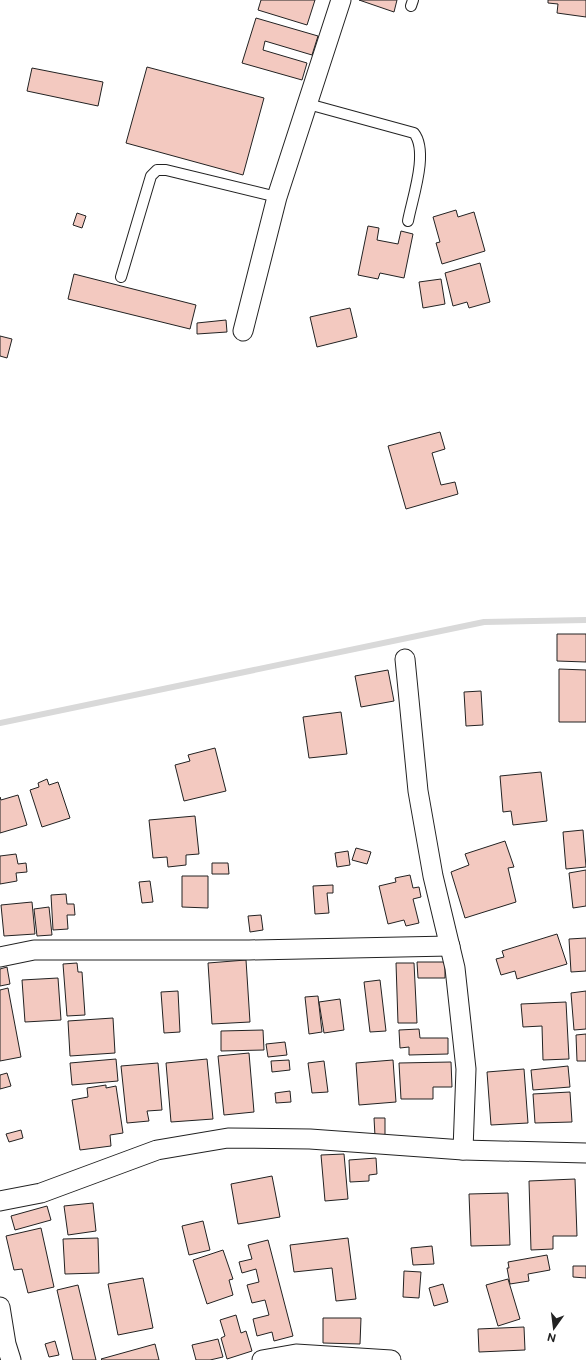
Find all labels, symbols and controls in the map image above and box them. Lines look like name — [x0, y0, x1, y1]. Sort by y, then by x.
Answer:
north arrow — [534, 1308, 574, 1348]
text: N — [546, 1331, 557, 1345]

